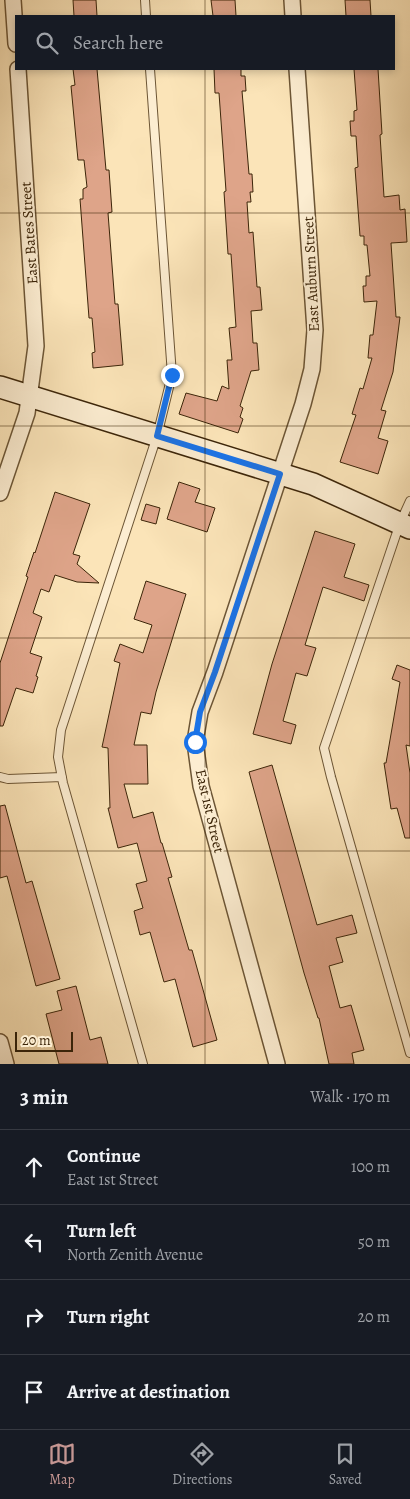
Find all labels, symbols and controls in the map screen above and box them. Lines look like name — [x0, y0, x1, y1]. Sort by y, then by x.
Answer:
search box — [15, 15, 395, 70]
icon: search — [33, 29, 61, 57]
text: Search here — [73, 30, 163, 56]
street label: East Bates Street — [15, 181, 43, 285]
street label: East Auburn Street — [298, 216, 324, 332]
route end — [161, 364, 184, 387]
route start — [184, 731, 207, 754]
street label: East 1st Street — [191, 767, 229, 855]
scale bar — [15, 1029, 72, 1052]
text: 20 m — [22, 1031, 51, 1050]
text: 3 min — [20, 1083, 68, 1111]
text: Walk · 170 m — [310, 1086, 390, 1108]
text: Continue — [67, 1143, 141, 1169]
icon: ahead — [20, 1153, 48, 1181]
text: 100 m — [351, 1156, 390, 1178]
text: East 1st Street — [67, 1169, 158, 1191]
text: Turn left — [67, 1218, 136, 1244]
icon: left — [20, 1228, 48, 1256]
text: 50 m — [358, 1231, 390, 1253]
text: North Zenith Avenue — [67, 1244, 203, 1266]
icon: right — [20, 1303, 48, 1331]
text: Turn right — [67, 1304, 149, 1330]
text: 20 m — [357, 1306, 390, 1328]
icon: arrive — [20, 1378, 48, 1406]
text: Arrive at destination — [67, 1379, 230, 1405]
tab: Map — [48, 1440, 76, 1489]
tab: Directions — [172, 1440, 232, 1489]
tab: Saved — [329, 1440, 362, 1489]

